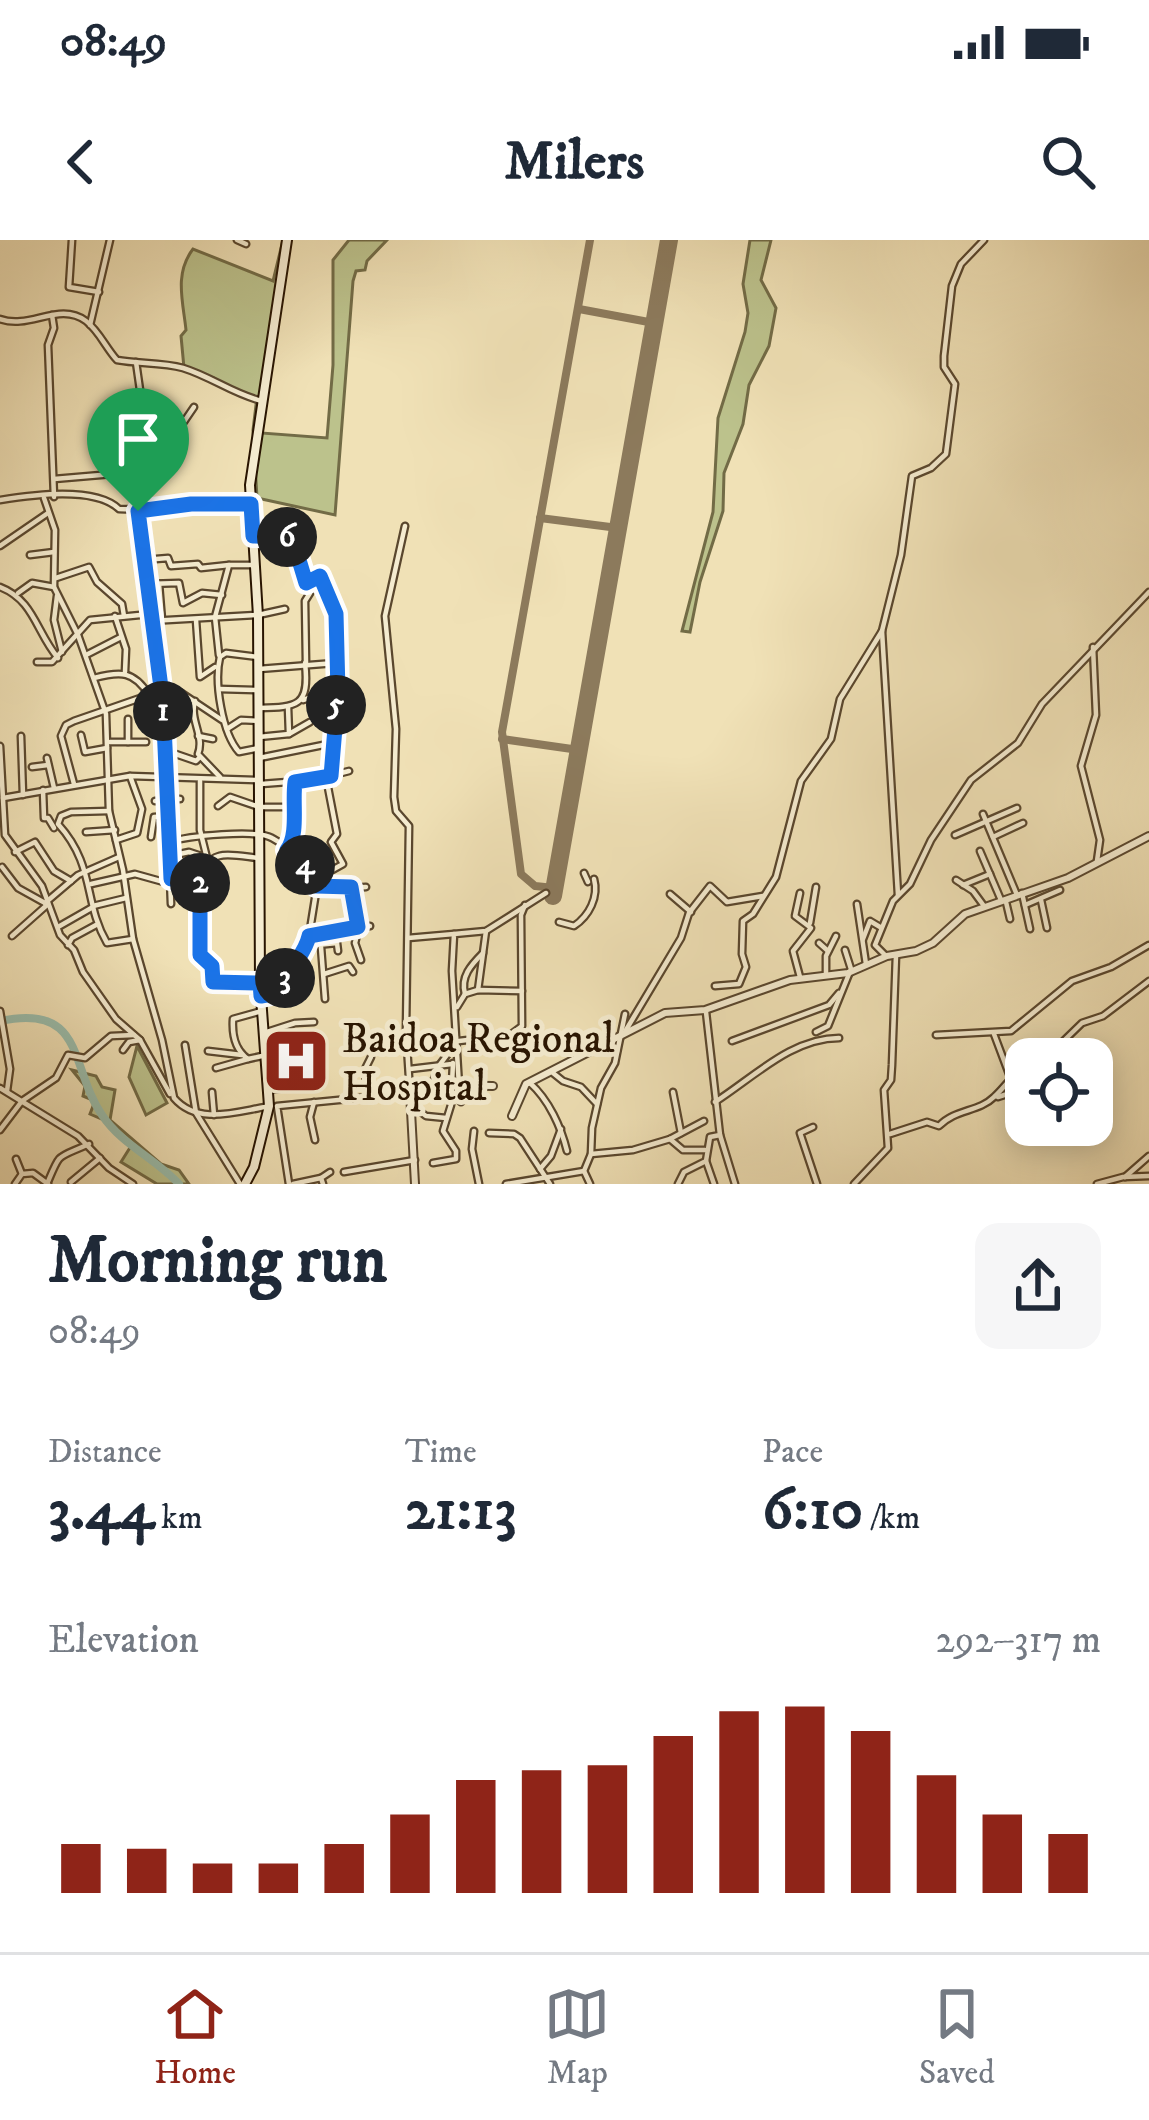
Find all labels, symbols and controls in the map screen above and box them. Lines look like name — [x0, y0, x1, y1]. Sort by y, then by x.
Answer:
text: 08:49 — [60, 14, 167, 70]
icon: back — [48, 129, 114, 195]
text: Milers — [505, 129, 644, 196]
icon: search — [1035, 129, 1101, 195]
pin — [87, 388, 189, 511]
icon: arrive — [105, 406, 171, 472]
pin: 6 — [257, 507, 317, 567]
text: 6 — [278, 516, 296, 557]
pin: 5 — [306, 675, 366, 735]
pin: 1 — [133, 681, 193, 741]
text: 5 — [328, 684, 344, 725]
text: 1 — [157, 690, 169, 731]
pin: 4 — [275, 835, 335, 895]
text: 4 — [296, 844, 315, 885]
pin: 2 — [170, 853, 230, 913]
text: 2 — [192, 862, 208, 903]
pin: 3 — [255, 948, 315, 1008]
text: 3 — [279, 957, 291, 998]
place label: Baidoa Regional Hospital — [342, 1014, 615, 1114]
hospital icon: Baidoa Regional Hospital — [261, 1026, 331, 1096]
map controls — [1005, 1038, 1113, 1146]
button: locate — [1005, 1038, 1113, 1146]
text: Morning run — [48, 1221, 387, 1303]
button: share — [975, 1223, 1101, 1349]
text: 08:49 — [48, 1307, 141, 1356]
text: Distance — [48, 1432, 162, 1473]
text: Time — [405, 1432, 477, 1473]
text: Pace — [762, 1432, 823, 1473]
text: 3.44 — [48, 1473, 154, 1548]
text: 21:13 — [405, 1473, 517, 1548]
text: 6:10 — [762, 1473, 863, 1548]
text: km — [154, 1498, 203, 1539]
text: /km — [863, 1498, 920, 1539]
text: Elevation — [48, 1616, 199, 1665]
text: 292–317 m — [936, 1616, 1101, 1665]
tab: Home — [154, 1981, 236, 2094]
tab: Map — [544, 1981, 610, 2094]
tab: Saved — [919, 1981, 995, 2094]

